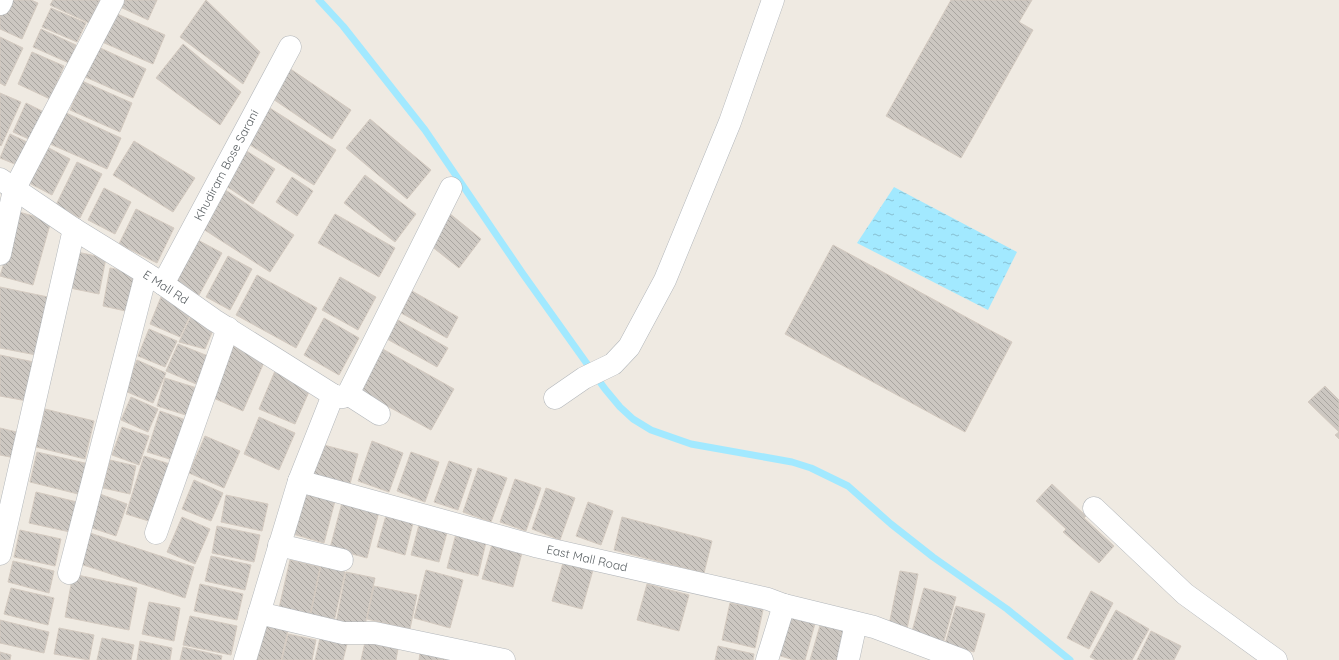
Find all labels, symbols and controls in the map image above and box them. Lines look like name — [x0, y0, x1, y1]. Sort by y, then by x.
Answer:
street label: Khudiram Bose Sarani — [190, 107, 262, 223]
street label: E Mall Rd — [140, 267, 192, 307]
street label: East Mall Road — [545, 541, 629, 575]

